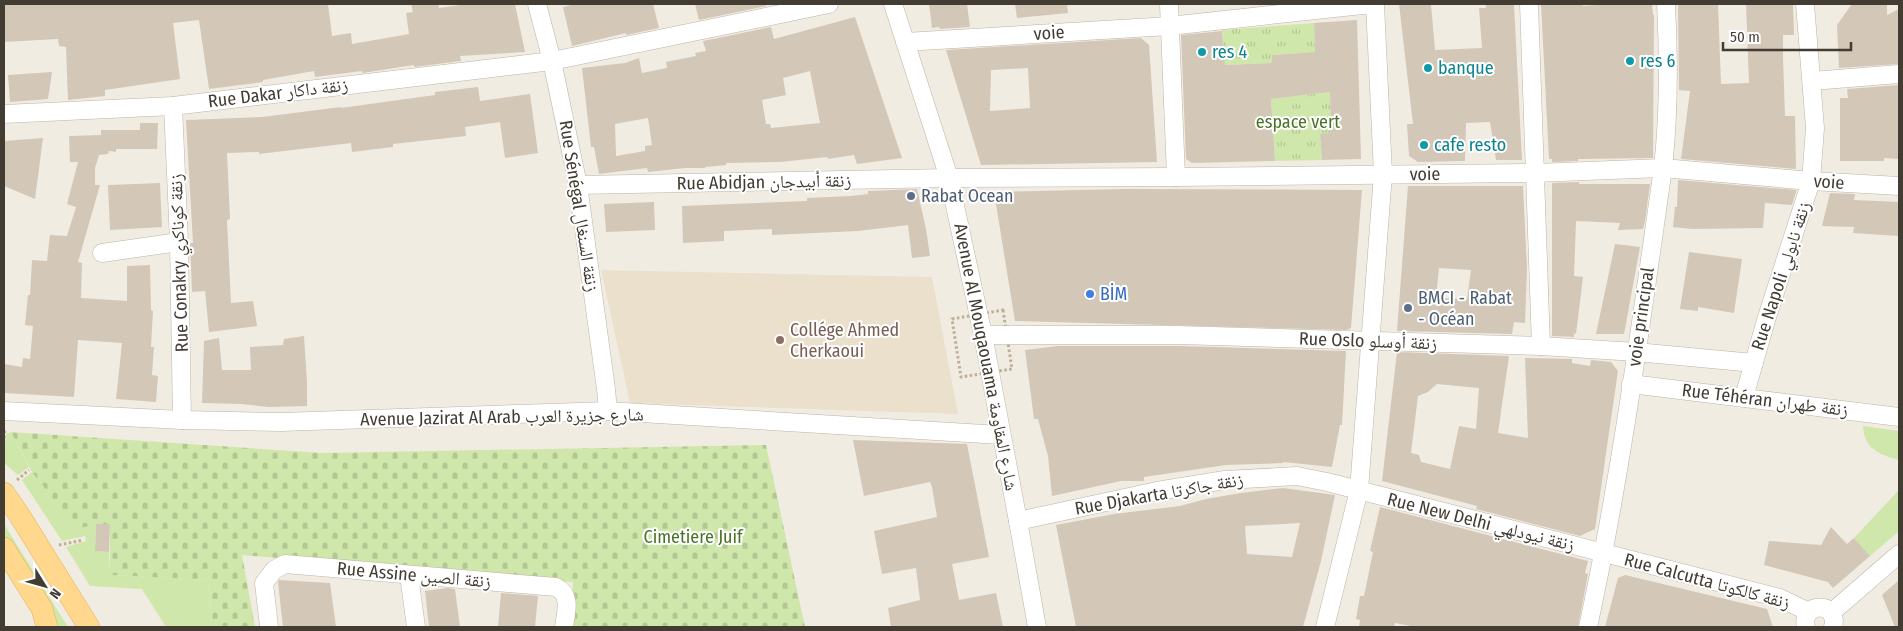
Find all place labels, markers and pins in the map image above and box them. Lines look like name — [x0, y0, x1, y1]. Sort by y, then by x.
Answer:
place label: res 4 — [1212, 41, 1248, 63]
marker: res 4 — [1196, 46, 1208, 58]
place label: res 6 — [1640, 50, 1676, 72]
marker: res 6 — [1624, 55, 1636, 67]
place label: banque — [1438, 57, 1494, 79]
marker: banque — [1422, 62, 1434, 74]
place label: cafe resto — [1434, 134, 1506, 156]
marker: cafe resto — [1418, 139, 1430, 151]
place label: Rabat Ocean — [921, 185, 1014, 207]
marker: Rabat Ocean — [905, 190, 917, 202]
place label: BİM — [1100, 283, 1127, 305]
place label: BMCI - Rabat - Océan — [1418, 287, 1512, 330]
marker: BİM — [1084, 288, 1096, 300]
marker: BMCI - Rabat - Océan — [1402, 302, 1414, 314]
place label: Collége Ahmed Cherkaoui — [790, 319, 899, 362]
marker: Collége Ahmed Cherkaoui — [774, 334, 786, 346]

